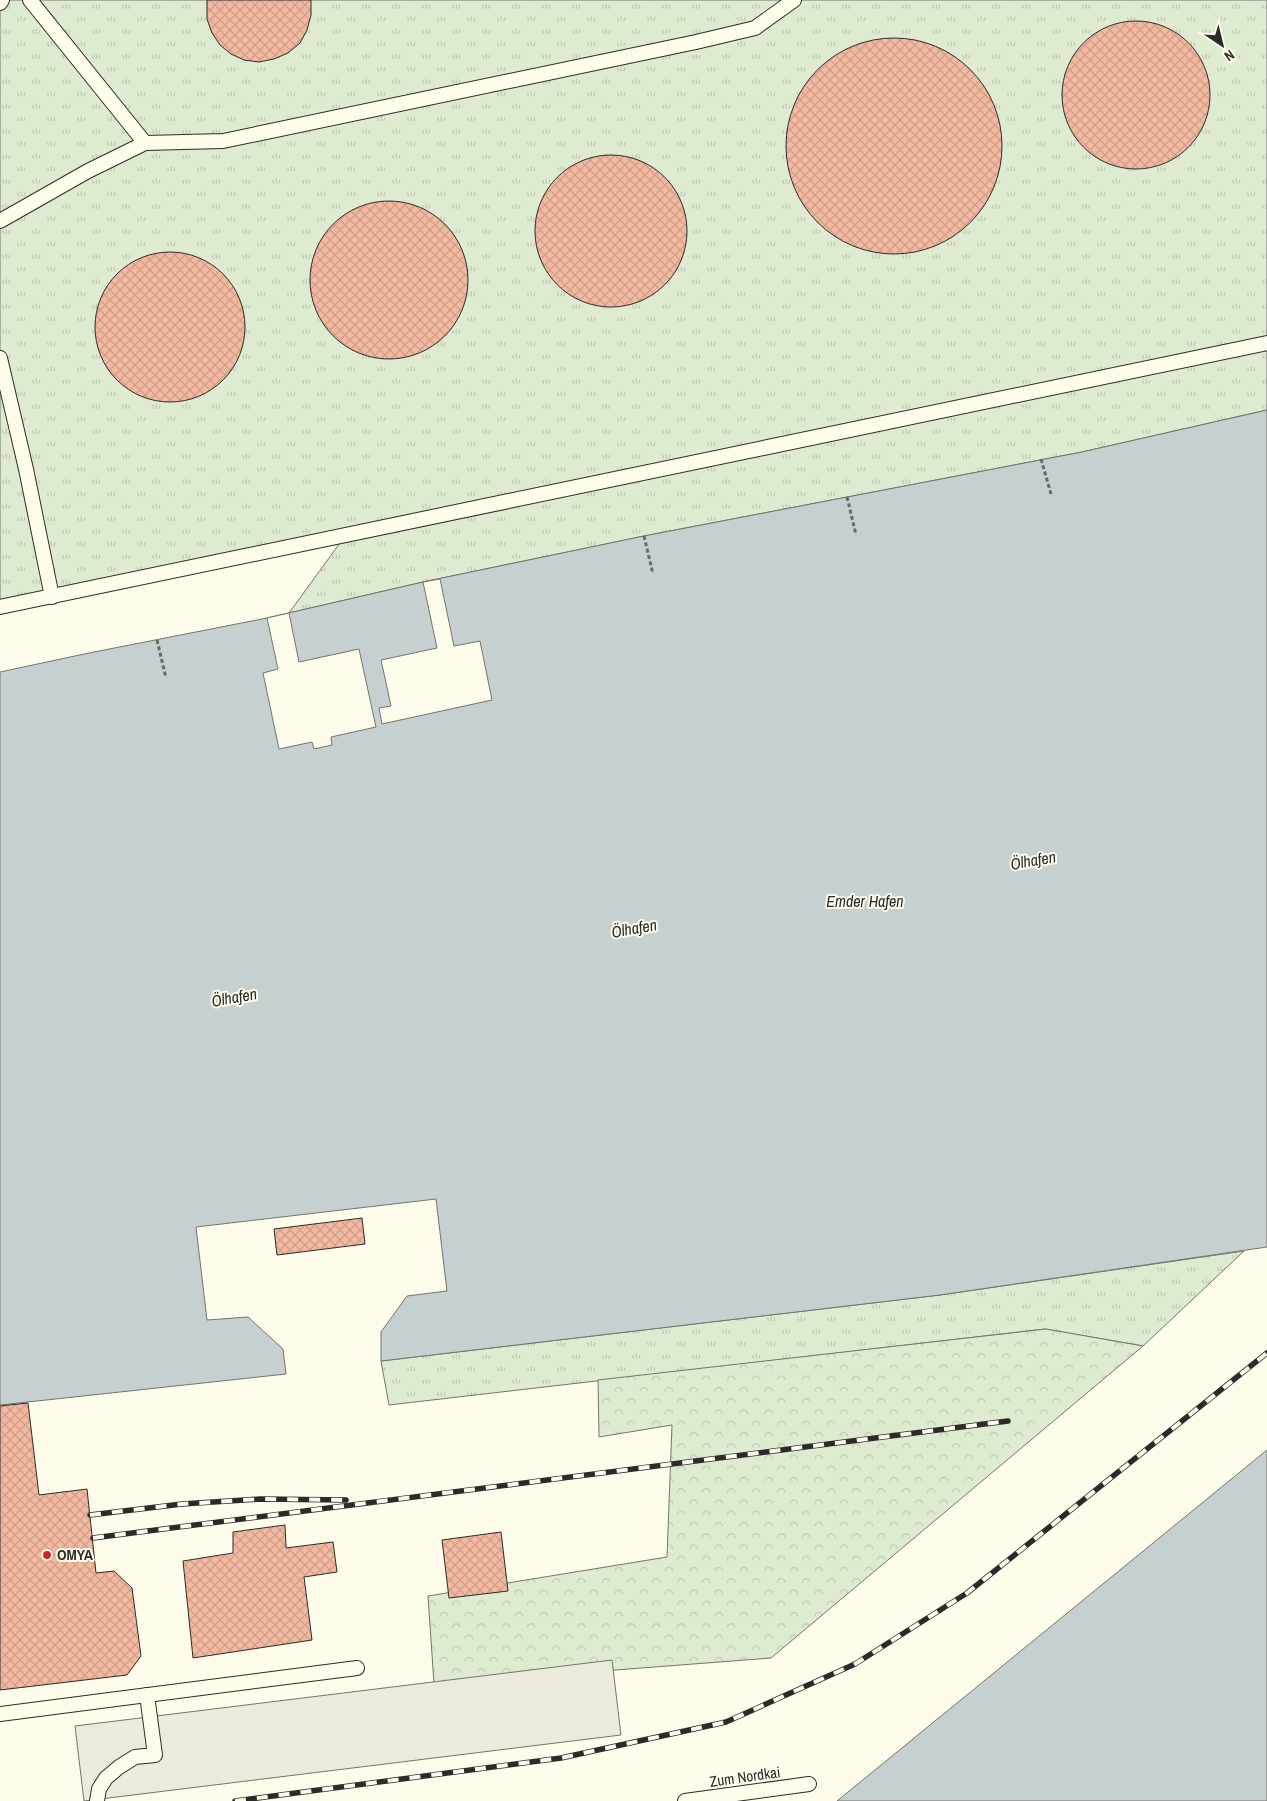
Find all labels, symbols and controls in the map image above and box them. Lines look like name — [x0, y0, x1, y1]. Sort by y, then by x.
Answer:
north arrow — [1197, 20, 1247, 70]
text: N — [1221, 46, 1238, 65]
water label: Ölhafen — [1008, 845, 1058, 875]
water label: Emder Hafen — [826, 890, 904, 912]
water label: Ölhafen — [609, 913, 659, 943]
water label: Ölhafen — [209, 982, 259, 1012]
place label: OMYA — [57, 1544, 93, 1565]
marker: OMYA — [41, 1549, 53, 1561]
street label: Zum Nordkai — [708, 1761, 782, 1792]

